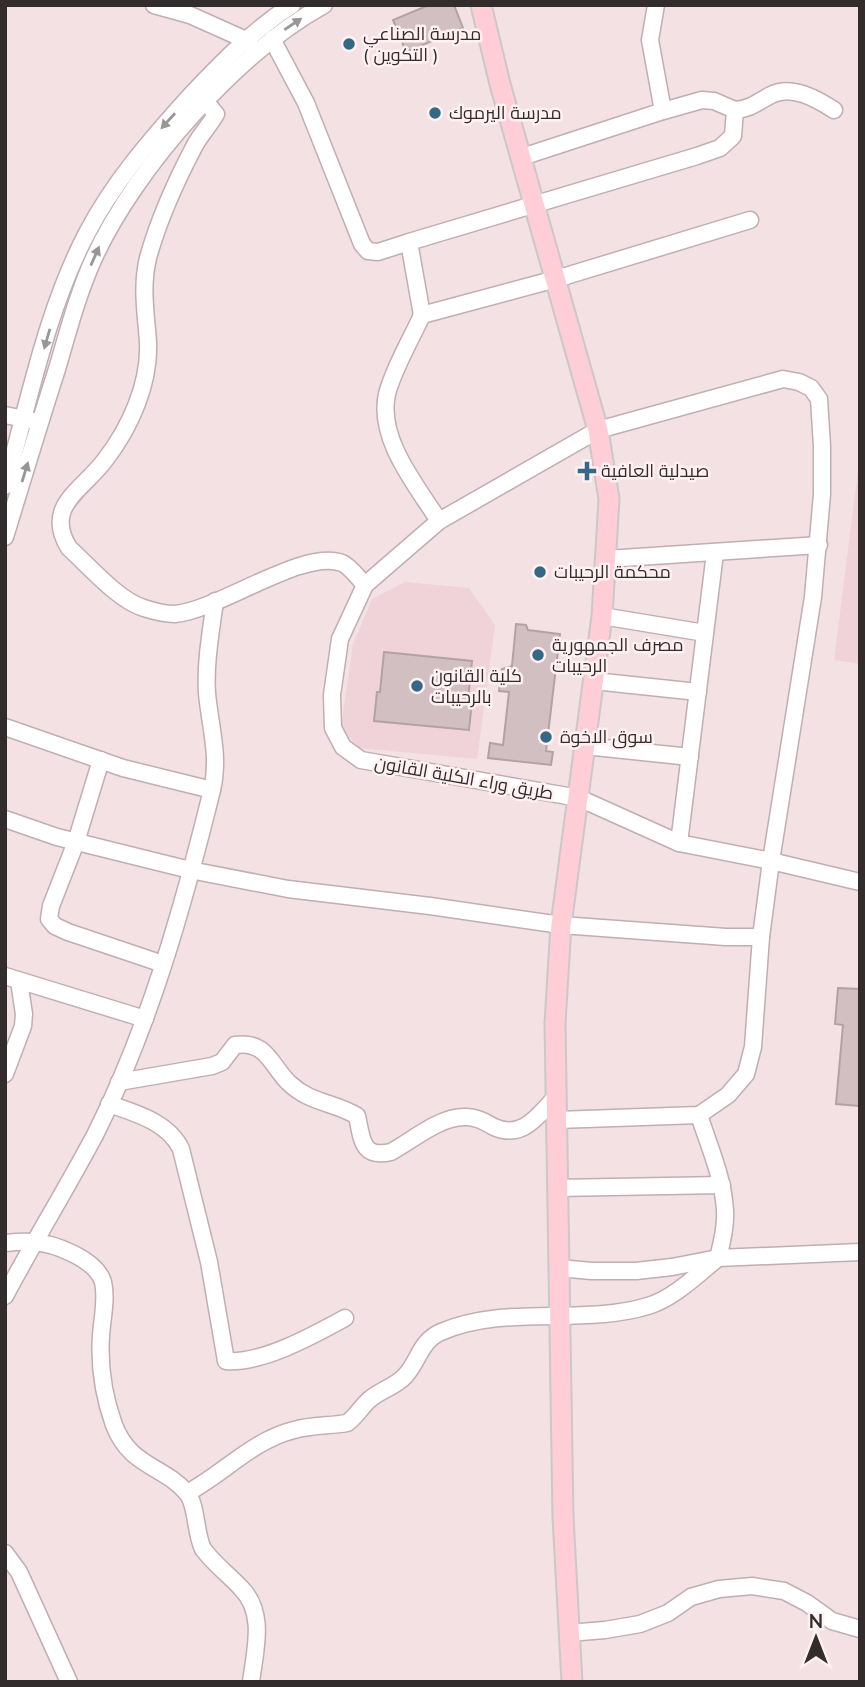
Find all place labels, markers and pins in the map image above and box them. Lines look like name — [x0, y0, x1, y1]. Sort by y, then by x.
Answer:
place label: مدرسة الصناعي ( التكوين ) — [363, 22, 481, 66]
marker: مدرسة الصناعي ( التكوين ) — [341, 36, 357, 52]
place label: مدرسة اليرموك — [449, 101, 561, 124]
marker: مدرسة اليرموك — [427, 105, 443, 121]
place label: صيدلية العافية — [601, 459, 709, 482]
marker: صيدلية العافية — [579, 463, 595, 479]
place label: محكمة الرحيبات — [554, 560, 671, 583]
marker: محكمة الرحيبات — [532, 564, 548, 580]
place label: مصرف الجمهورية الرحيبات — [552, 633, 683, 677]
marker: مصرف الجمهورية الرحيبات — [530, 647, 546, 663]
place label: كلية القانون بالرحيبات — [431, 664, 522, 708]
marker: كلية القانون بالرحيبات — [409, 678, 425, 694]
place label: سوق الاخوة — [560, 725, 653, 749]
marker: سوق الاخوة — [538, 729, 554, 745]

